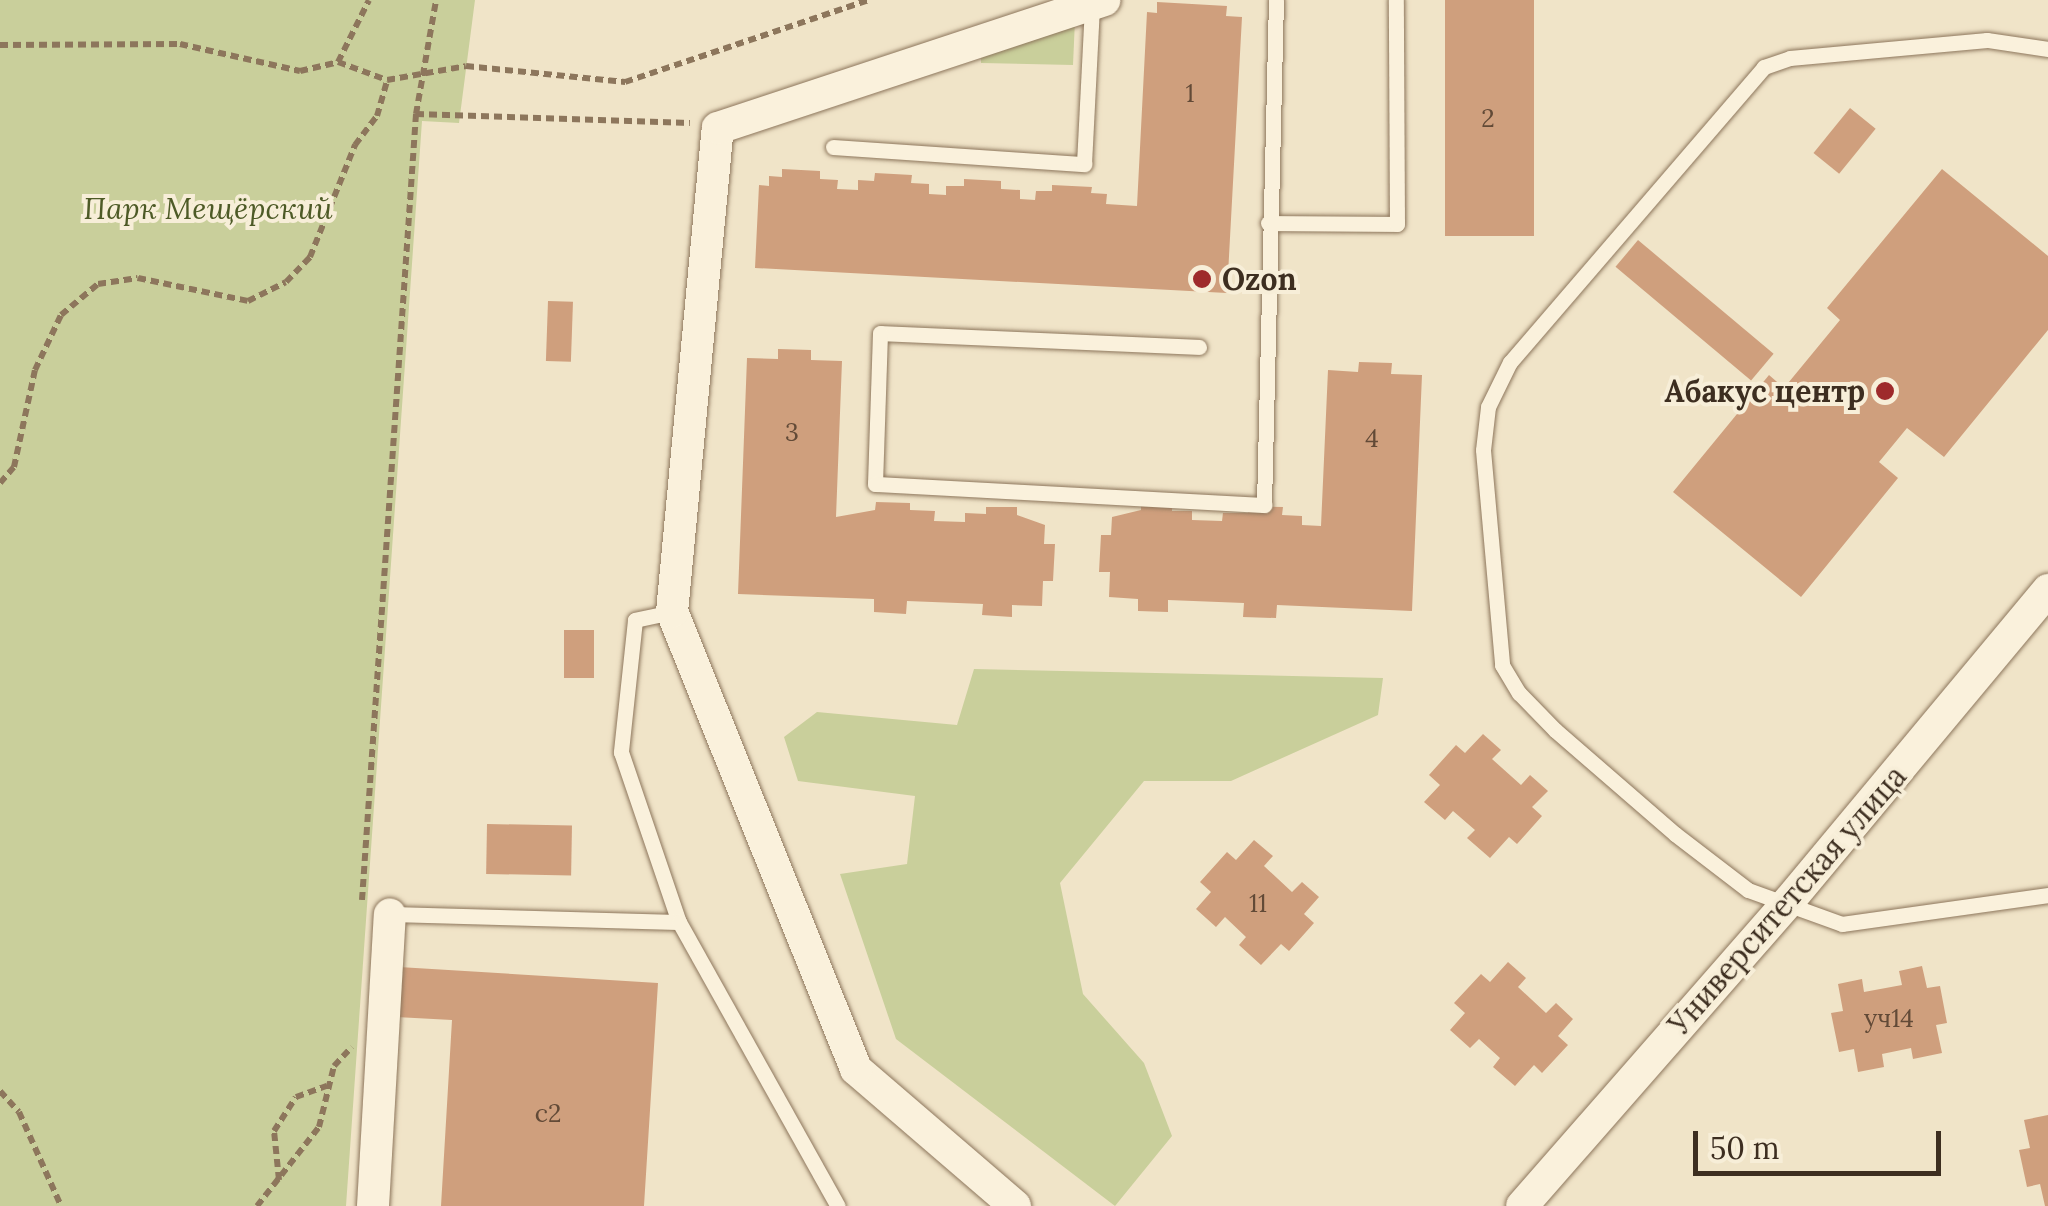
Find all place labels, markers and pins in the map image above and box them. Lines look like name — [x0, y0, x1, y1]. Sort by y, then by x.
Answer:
place label: Ozon — [1222, 261, 1297, 297]
marker: Ozon — [1191, 268, 1213, 290]
place label: Абакус центр — [1664, 373, 1865, 409]
marker: Абакус центр — [1874, 380, 1896, 402]

